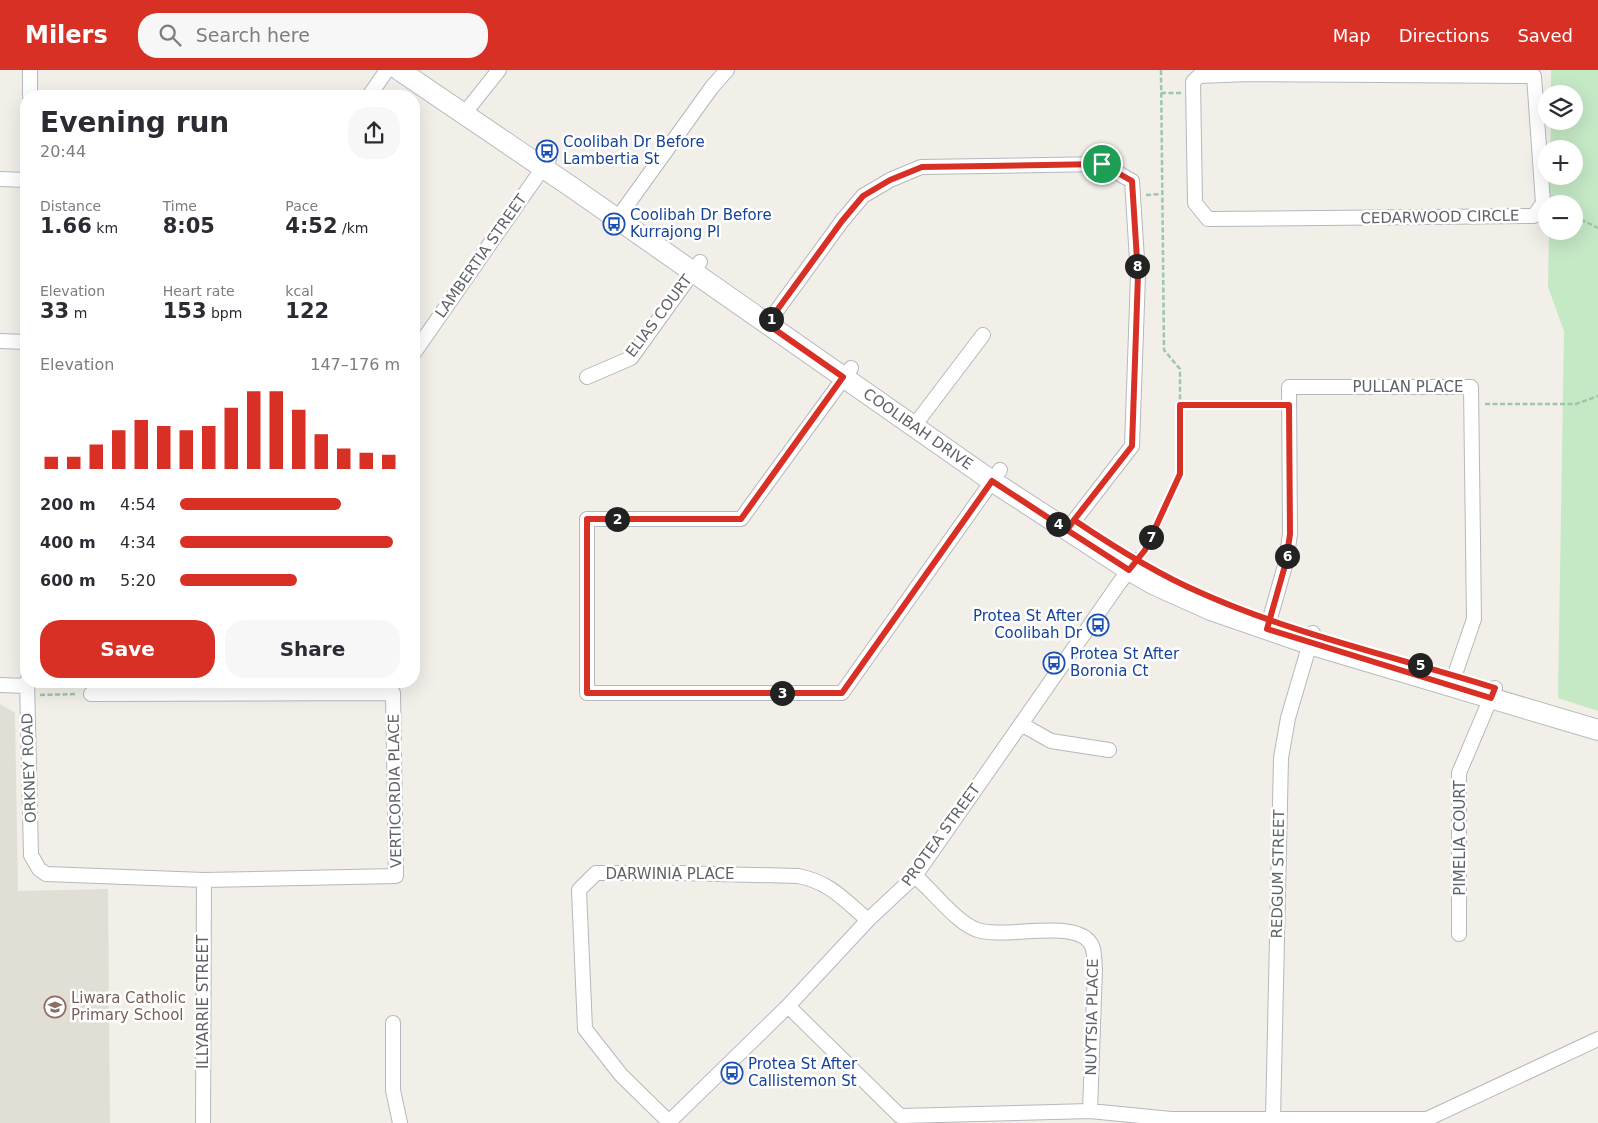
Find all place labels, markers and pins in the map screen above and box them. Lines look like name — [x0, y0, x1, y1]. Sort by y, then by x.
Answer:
place label: Coolibah Dr Before Lambertia St — [563, 133, 705, 168]
bus stop icon: Coolibah Dr Before Lambertia St — [535, 139, 559, 163]
pin — [1081, 143, 1123, 185]
place label: Coolibah Dr Before Kurrajong Pl — [630, 206, 772, 241]
bus stop icon: Coolibah Dr Before Kurrajong Pl — [602, 212, 626, 236]
pin: 8 — [1124, 254, 1150, 278]
pin: 1 — [758, 306, 784, 332]
pin: 2 — [604, 506, 630, 532]
pin: 4 — [1046, 512, 1070, 536]
pin: 7 — [1138, 524, 1164, 550]
pin: 6 — [1274, 544, 1300, 568]
place label: Protea St After Coolibah Dr — [973, 607, 1083, 642]
bus stop icon: Protea St After Coolibah Dr — [1086, 613, 1110, 637]
place label: Protea St After Boronia Ct — [1070, 645, 1180, 680]
bus stop icon: Protea St After Boronia Ct — [1042, 651, 1066, 675]
pin: 5 — [1408, 652, 1432, 678]
pin: 3 — [770, 680, 794, 706]
place label: Liwara Catholic Primary School — [71, 989, 186, 1024]
school or university icon: Liwara Catholic Primary School — [43, 995, 67, 1019]
place label: Protea St After Callistemon St — [748, 1055, 858, 1090]
bus stop icon: Protea St After Callistemon St — [720, 1061, 744, 1085]

